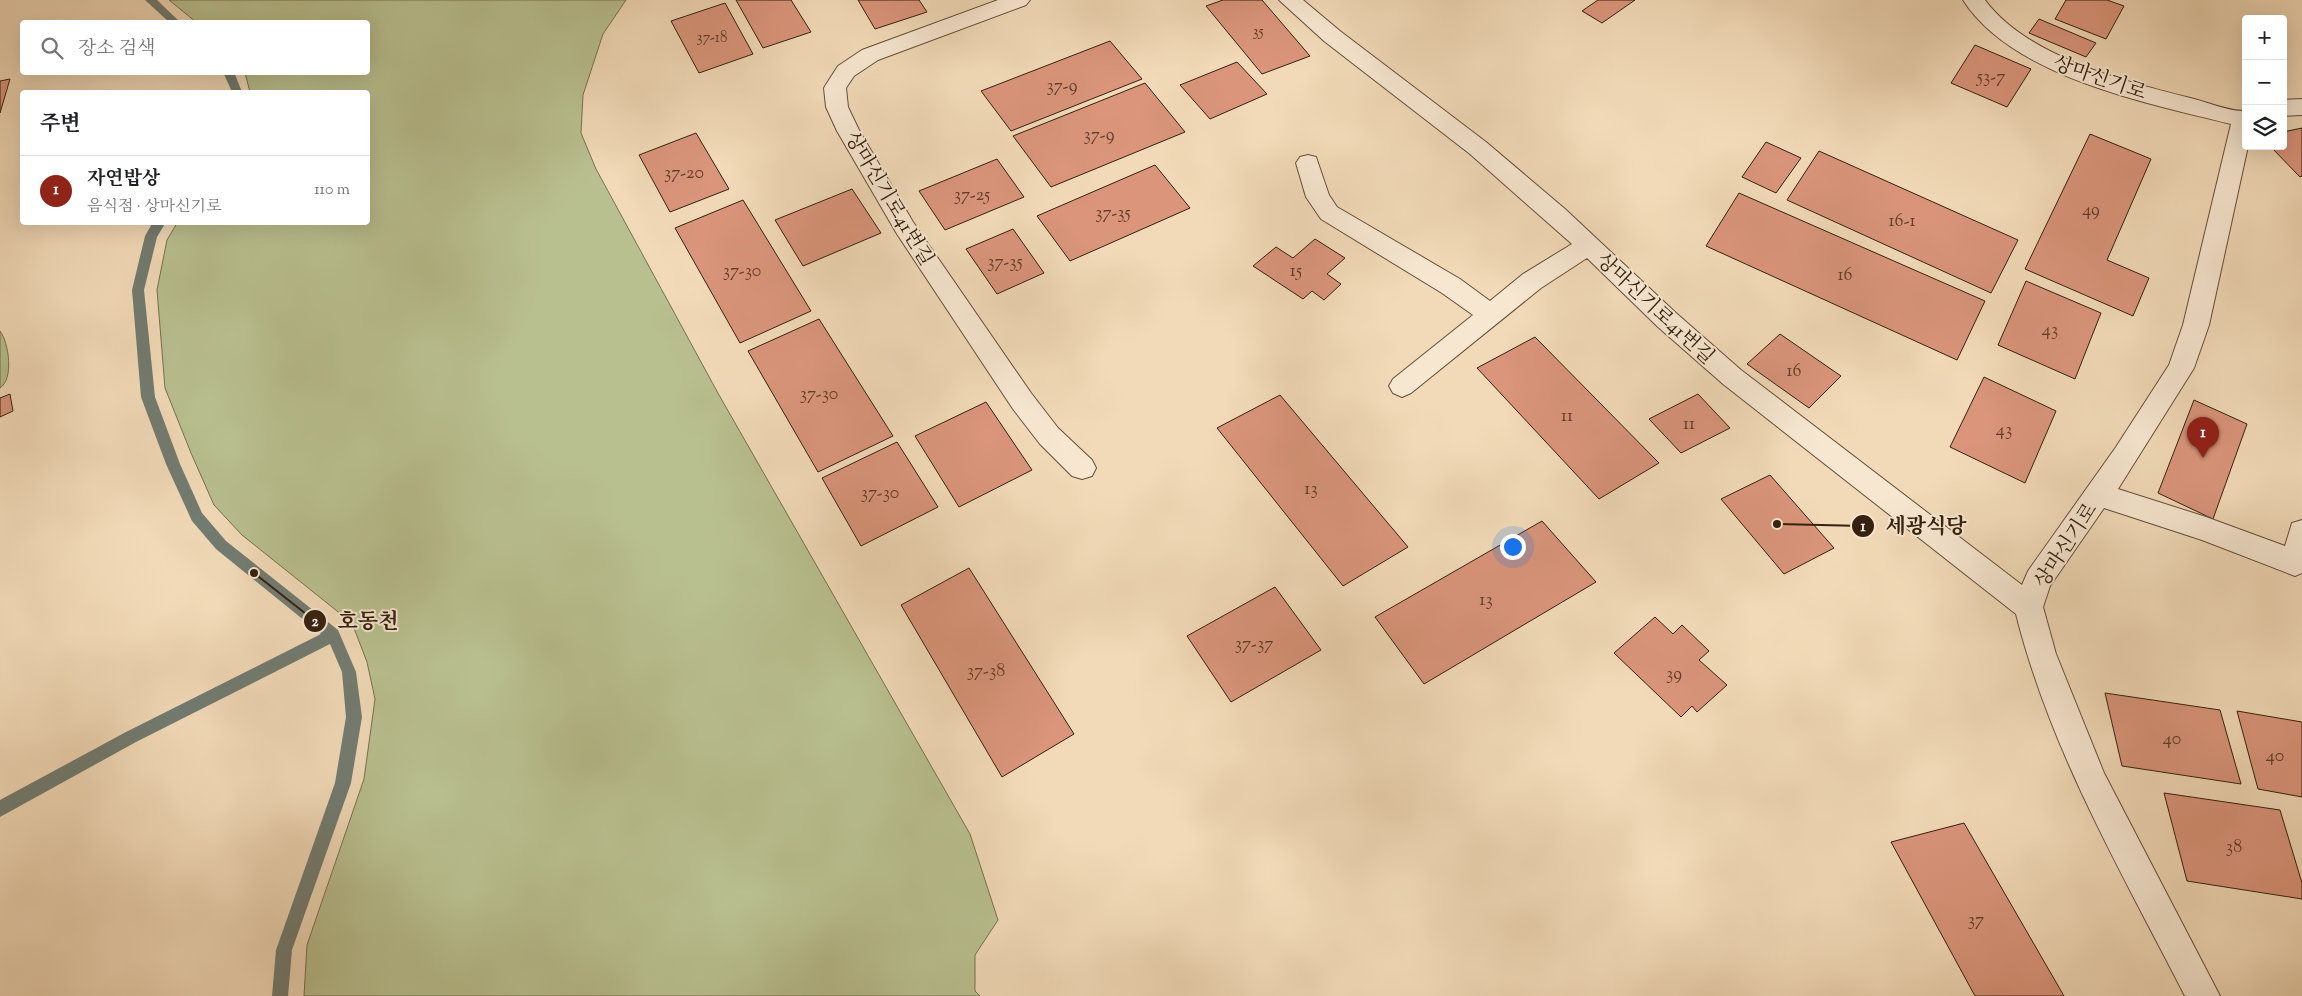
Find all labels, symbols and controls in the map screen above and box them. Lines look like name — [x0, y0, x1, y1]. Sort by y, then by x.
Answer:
map controls — [2242, 15, 2287, 150]
button: + — [2242, 15, 2287, 60]
search box — [20, 20, 370, 75]
house number: 35 — [1252, 22, 1264, 43]
house number: 37-18 — [697, 28, 727, 49]
icon: search — [38, 34, 66, 62]
text: 장소 검색 — [78, 36, 155, 63]
street label: 상마신기로 — [2049, 50, 2150, 109]
button: − — [2242, 60, 2287, 105]
house number: 53-7 — [1976, 65, 2005, 91]
house number: 37-9 — [1047, 74, 1078, 100]
button: layers — [2242, 105, 2287, 150]
text: 주변 — [40, 110, 81, 140]
house number: 37-9 — [1084, 123, 1115, 149]
street label: 상마신기로41번길 — [836, 127, 939, 272]
house number: 37-20 — [664, 161, 704, 187]
text: 자연밥상 — [87, 166, 160, 193]
text: 1 — [53, 179, 59, 202]
text: 110 m — [314, 179, 350, 202]
house number: 37-25 — [954, 183, 990, 209]
text: 음식점 · 상마신기로 — [87, 196, 222, 219]
house number: 49 — [2082, 198, 2100, 224]
house number: 37-35 — [1095, 201, 1131, 227]
house number: 16-1 — [1888, 209, 1916, 235]
street label: 상마신기로41번길 — [1589, 247, 1720, 372]
house number: 37-35 — [987, 250, 1023, 276]
house number: 37-30 — [723, 259, 761, 285]
house number: 15 — [1290, 259, 1302, 285]
house number: 16 — [1837, 263, 1853, 289]
house number: 43 — [2042, 318, 2058, 344]
house number: 16 — [1786, 359, 1802, 385]
house number: 37-30 — [800, 382, 838, 408]
house number: 11 — [1561, 404, 1573, 430]
house number: 11 — [1683, 412, 1695, 438]
pin: 1 — [2187, 417, 2219, 458]
house number: 43 — [1996, 418, 2012, 444]
house number: 13 — [1304, 477, 1318, 503]
house number: 37-30 — [861, 481, 899, 507]
street label: 상마신기로 — [2029, 498, 2106, 595]
callout: 세광식당 — [1851, 508, 1977, 544]
text: 세광식당 — [1885, 513, 1967, 543]
text: 1 — [1860, 517, 1866, 538]
your location — [1500, 534, 1526, 560]
house number: 13 — [1479, 588, 1493, 614]
callout: 호동천 — [303, 603, 409, 639]
text: 호동천 — [338, 608, 398, 638]
text: 2 — [311, 612, 319, 633]
house number: 37-37 — [1235, 632, 1273, 658]
house number: 37-38 — [967, 659, 1005, 685]
house number: 39 — [1666, 662, 1682, 688]
house number: 40 — [2163, 727, 2181, 753]
house number: 40 — [2266, 744, 2284, 770]
house number: 38 — [2226, 835, 2242, 861]
house number: 37 — [1968, 908, 1984, 934]

